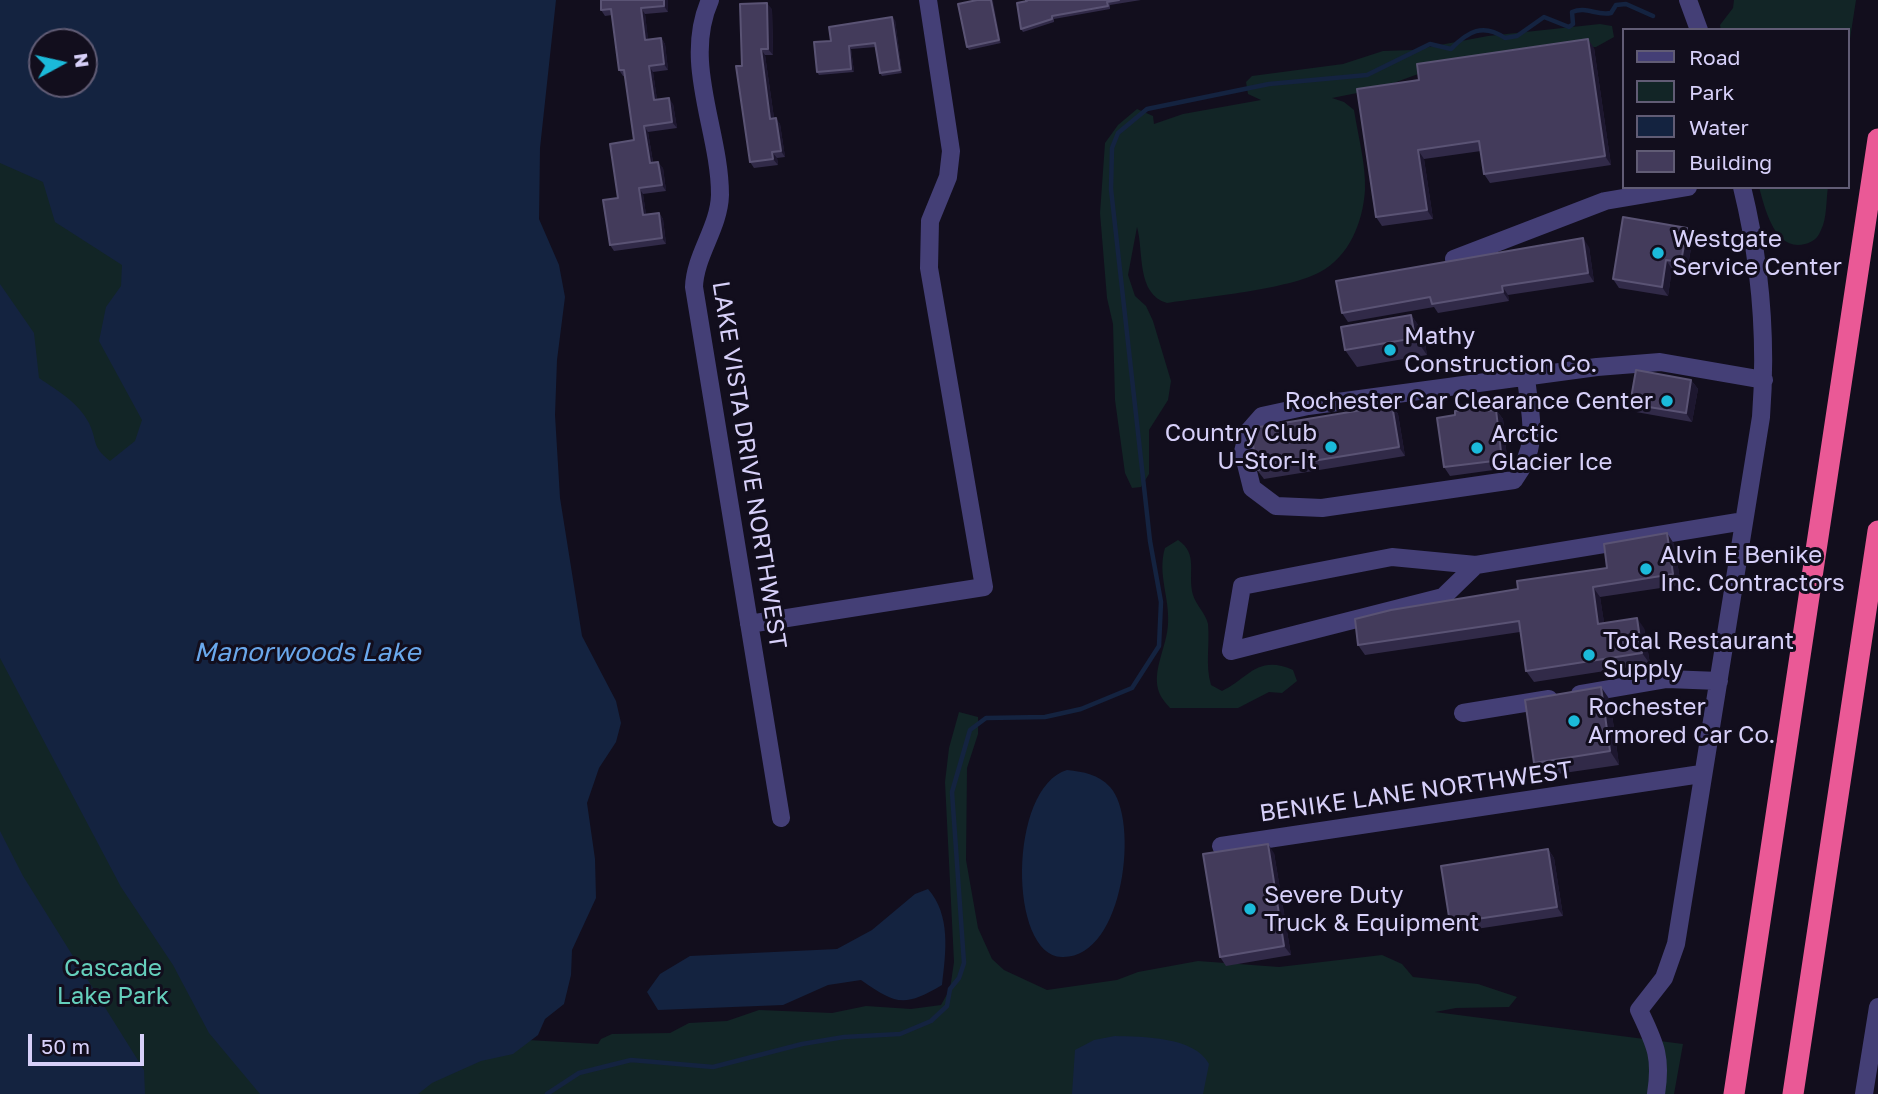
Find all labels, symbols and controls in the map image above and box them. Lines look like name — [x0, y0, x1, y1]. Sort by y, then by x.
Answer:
north arrow — [28, 28, 98, 98]
legend — [1622, 28, 1850, 189]
text: Road — [1689, 44, 1740, 70]
text: N — [70, 52, 95, 69]
text: Park — [1689, 79, 1734, 105]
text: Water — [1689, 114, 1749, 140]
text: Building — [1689, 149, 1772, 175]
place label: Westgate Service Center — [1672, 225, 1842, 281]
marker: Westgate Service Center — [1650, 245, 1666, 261]
street label: LAKE VISTA DRIVE NORTHWEST — [706, 279, 792, 651]
place label: Mathy Construction Co. — [1404, 322, 1597, 378]
marker: Mathy Construction Co. — [1382, 342, 1398, 358]
place label: Rochester Car Clearance Center — [1285, 387, 1653, 415]
marker: Rochester Car Clearance Center — [1659, 393, 1675, 409]
place label: Country Club U-Stor-It — [1165, 419, 1317, 475]
place label: Arctic Glacier Ice — [1491, 420, 1612, 476]
marker: Country Club U-Stor-It — [1323, 439, 1339, 455]
marker: Arctic Glacier Ice — [1469, 440, 1485, 456]
place label: Alvin E Benike Inc. Contractors — [1660, 541, 1845, 597]
marker: Alvin E Benike Inc. Contractors — [1638, 561, 1654, 577]
place label: Total Restaurant Supply — [1603, 627, 1794, 683]
water label: Manorwoods Lake — [194, 637, 420, 669]
marker: Total Restaurant Supply — [1581, 647, 1597, 663]
place label: Rochester Armored Car Co. — [1588, 693, 1776, 749]
marker: Rochester Armored Car Co. — [1566, 713, 1582, 729]
street label: BENIKE LANE NORTHWEST — [1258, 756, 1574, 828]
place label: Severe Duty Truck & Equipment — [1264, 881, 1479, 937]
marker: Severe Duty Truck & Equipment — [1242, 901, 1258, 917]
park label: Cascade Lake Park — [57, 954, 169, 1010]
scale bar — [32, 1020, 147, 1064]
text: 50 m — [41, 1033, 90, 1059]

